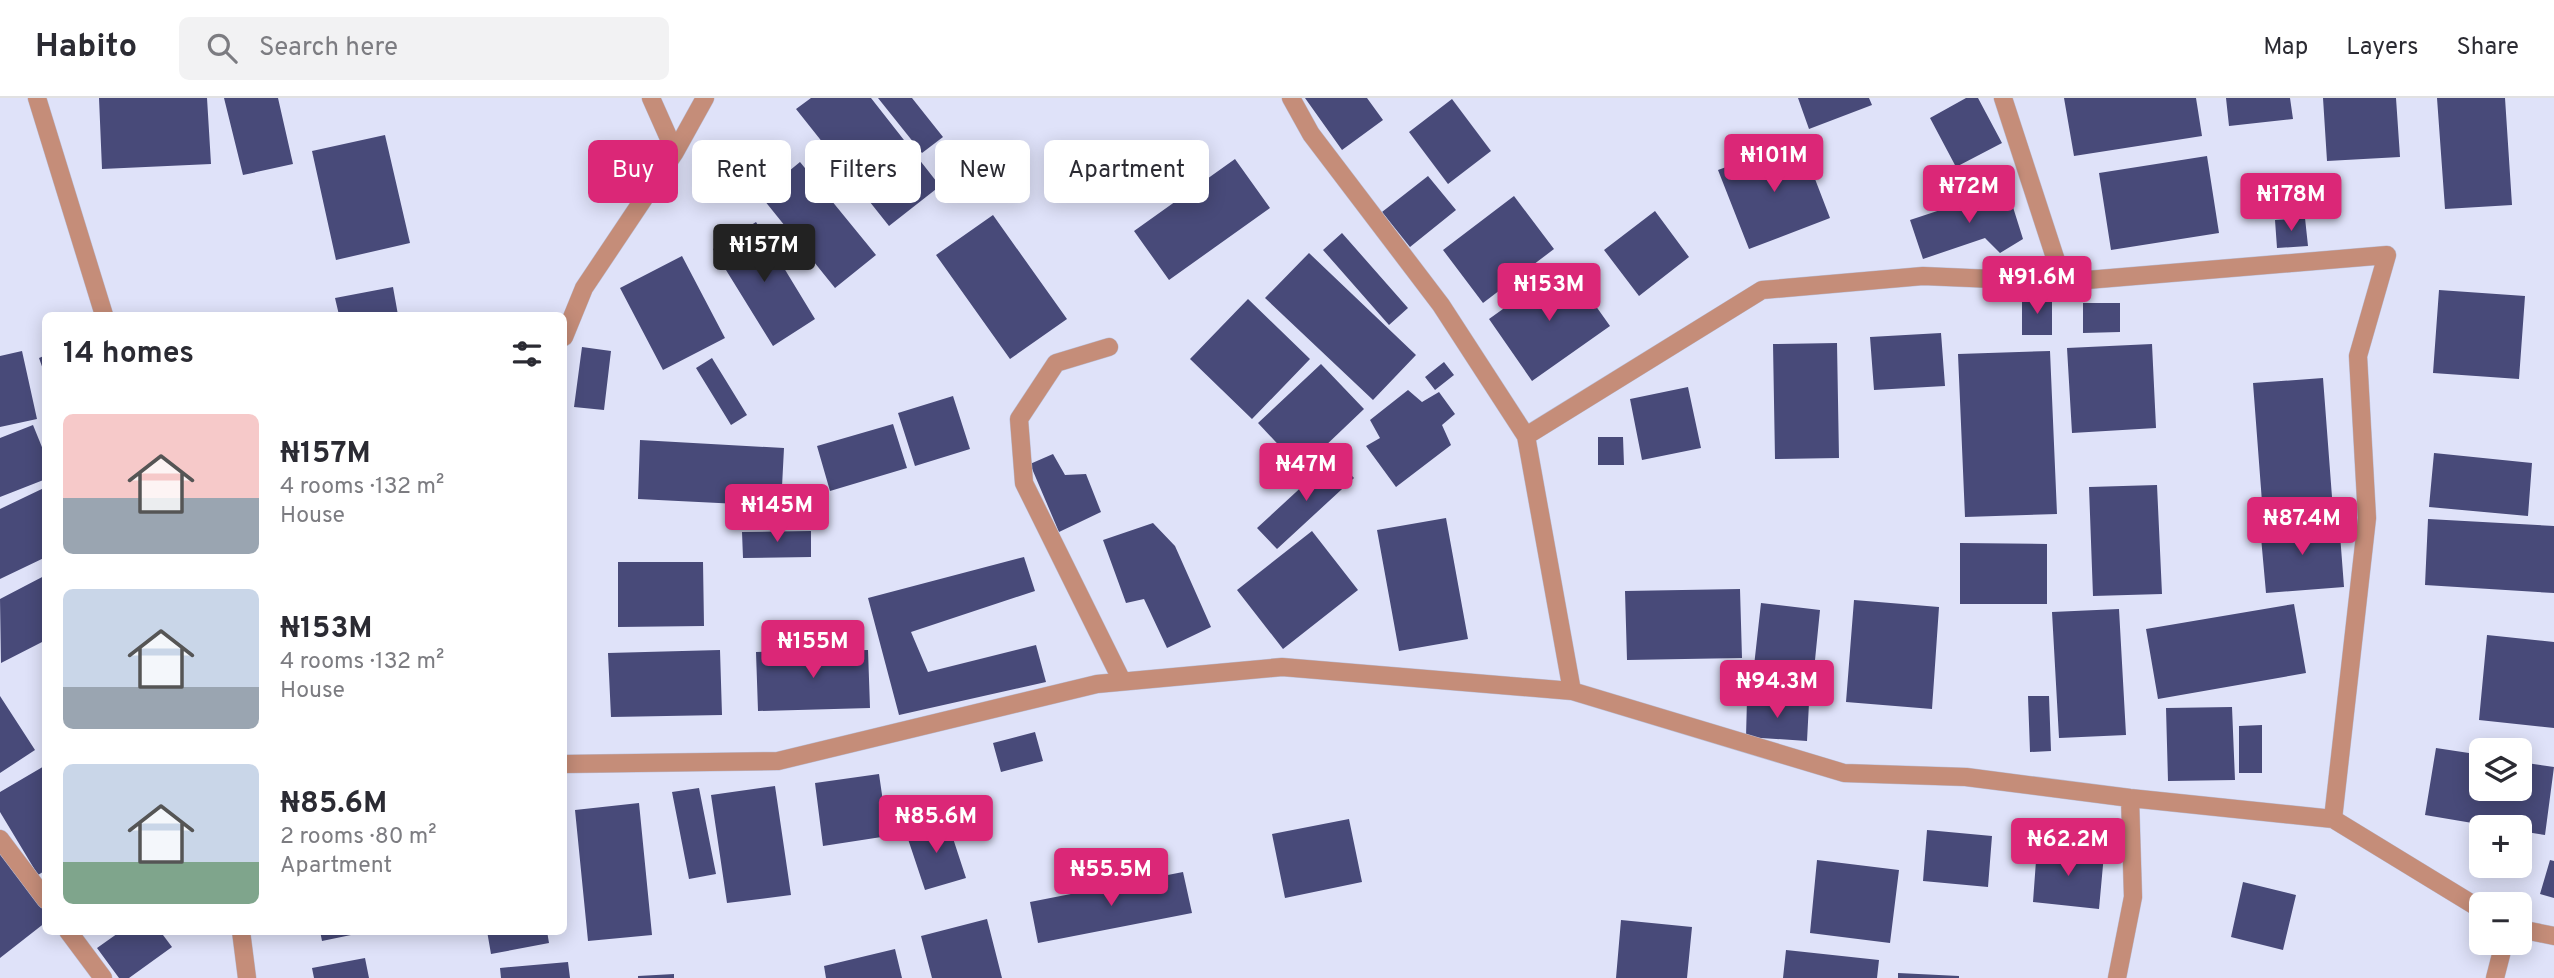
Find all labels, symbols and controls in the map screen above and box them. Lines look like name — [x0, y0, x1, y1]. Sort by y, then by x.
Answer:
search box — [179, 17, 669, 80]
text: Habito — [35, 27, 137, 69]
icon: search — [203, 29, 241, 67]
text: Search here — [259, 32, 398, 65]
text: Map — [2263, 33, 2308, 63]
text: Layers — [2346, 33, 2418, 63]
text: Share — [2456, 33, 2519, 63]
pin: ₦101M — [1725, 134, 1823, 194]
chip: Buy — [588, 140, 678, 203]
chip: Rent — [692, 140, 791, 203]
chip: Filters — [805, 140, 921, 203]
chip: New — [935, 140, 1030, 203]
chip: Apartment — [1044, 140, 1209, 203]
text: ₦101M — [1740, 142, 1808, 171]
pin: ₦72M — [1928, 166, 2010, 225]
text: ₦72M — [1939, 173, 1999, 202]
pin: ₦178M — [2242, 174, 2340, 233]
text: ₦178M — [2256, 181, 2326, 210]
pin: ₦157M — [715, 225, 813, 284]
text: ₦157M — [729, 232, 799, 261]
pin: ₦91.6M — [1980, 256, 2094, 316]
pin: ₦153M — [1500, 264, 1598, 323]
text: ₦91.6M — [1998, 264, 2076, 293]
text: ₦153M — [1514, 271, 1584, 300]
icon: filters — [508, 335, 546, 373]
text: 14 homes — [63, 336, 194, 373]
text: ₦157M — [280, 436, 371, 473]
icon: home — [119, 442, 203, 526]
pin: ₦47M — [1265, 444, 1347, 503]
text: ₦47M — [1275, 451, 1337, 480]
text: 4 rooms · 132 m² — [280, 473, 444, 502]
pin: ₦145M — [728, 484, 826, 544]
text: ₦145M — [741, 492, 813, 521]
pin: ₦87.4M — [2245, 498, 2359, 557]
text: House — [280, 502, 345, 531]
text: ₦87.4M — [2263, 505, 2341, 534]
text: ₦153M — [280, 611, 373, 648]
icon: home — [119, 617, 203, 701]
pin: ₦155M — [764, 620, 862, 680]
text: ₦155M — [777, 628, 849, 657]
text: 4 rooms · 132 m² — [280, 648, 444, 677]
pin: ₦94.3M — [1720, 660, 1834, 720]
text: ₦94.3M — [1736, 668, 1818, 697]
text: House — [280, 677, 345, 706]
map controls — [2469, 738, 2532, 955]
button: layers — [2469, 738, 2532, 801]
text: ₦85.6M — [280, 786, 387, 823]
icon: home — [119, 792, 203, 876]
pin: ₦85.6M — [879, 796, 993, 855]
text: ₦85.6M — [895, 803, 977, 832]
button: + — [2469, 815, 2532, 878]
pin: ₦62.2M — [2011, 818, 2125, 878]
text: 2 rooms · 80 m² — [280, 823, 437, 852]
text: ₦62.2M — [2027, 826, 2109, 855]
pin: ₦55.5M — [1054, 848, 1168, 908]
text: Apartment — [280, 852, 392, 881]
text: ₦55.5M — [1070, 856, 1152, 885]
button: − — [2469, 892, 2532, 955]

